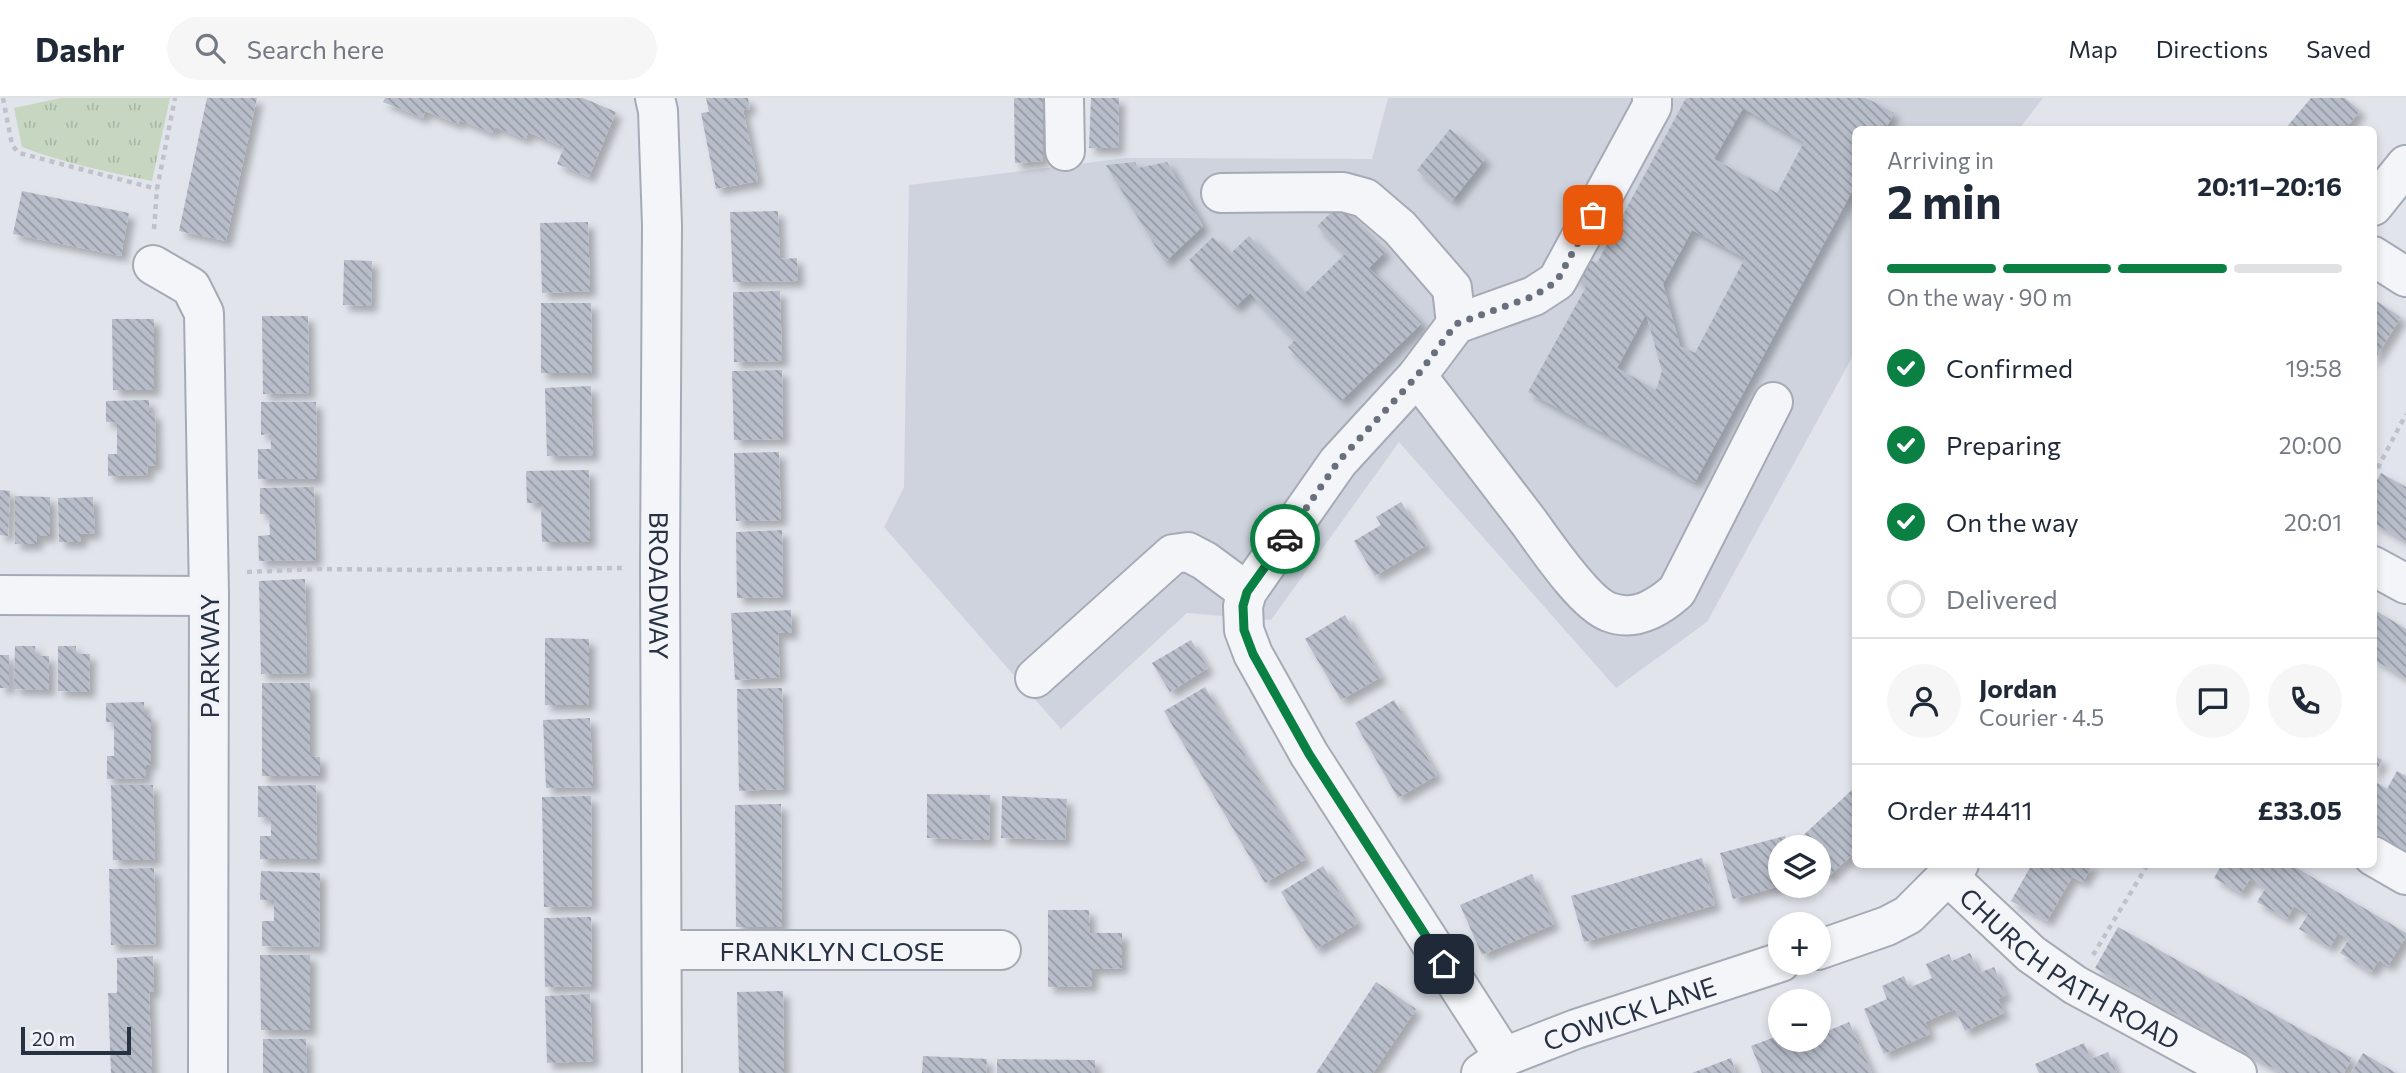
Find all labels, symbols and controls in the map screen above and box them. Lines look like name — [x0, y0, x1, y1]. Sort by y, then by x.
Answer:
search box — [167, 17, 657, 80]
text: Dashr — [35, 28, 125, 69]
icon: search — [191, 29, 229, 67]
text: Search here — [247, 33, 384, 64]
text: Map — [2068, 34, 2118, 63]
text: Directions — [2156, 34, 2268, 63]
text: Saved — [2306, 34, 2371, 63]
text: Arriving in — [1887, 146, 1994, 174]
text: 20:11–20:16 — [2197, 170, 2342, 201]
text: 2 min — [1887, 172, 2002, 228]
pin — [1563, 185, 1623, 245]
icon: bag — [1574, 196, 1612, 234]
text: On the way · 90 m — [1887, 283, 2072, 311]
icon: check — [1887, 349, 1925, 387]
text: Confirmed — [1946, 352, 2073, 383]
text: 19:58 — [2286, 354, 2342, 382]
icon: check — [1887, 426, 1925, 464]
text: Preparing — [1946, 429, 2061, 460]
text: 20:00 — [2279, 431, 2342, 459]
icon: check — [1887, 503, 1925, 541]
courier — [1250, 504, 1320, 574]
text: On the way — [1946, 506, 2079, 537]
text: 20:01 — [2284, 508, 2342, 536]
street label: BROADWAY — [644, 511, 676, 660]
icon: car — [1266, 520, 1304, 558]
text: Delivered — [1946, 583, 2057, 614]
street label: PARKWAY — [193, 593, 224, 718]
button: person — [1887, 664, 1961, 738]
button: chat — [2176, 664, 2250, 738]
button: phone — [2268, 664, 2342, 738]
text: Jordan — [1979, 672, 2057, 703]
text: Courier · 4.5 — [1979, 703, 2104, 731]
text: Order #4411 — [1887, 794, 2033, 825]
text: £33.05 — [2258, 794, 2342, 825]
map controls — [1768, 835, 1831, 1052]
button: layers — [1768, 835, 1831, 898]
street label: CHURCH PATH ROAD — [1954, 880, 2185, 1055]
button: + — [1768, 912, 1831, 975]
pin — [1414, 934, 1474, 994]
street label: FRANKLYN CLOSE — [719, 935, 945, 966]
icon: home — [1425, 945, 1463, 983]
street label: COWICK LANE — [1538, 969, 1720, 1056]
button: − — [1768, 989, 1831, 1052]
scale bar — [21, 1024, 131, 1056]
text: 20 m — [32, 1027, 75, 1050]

